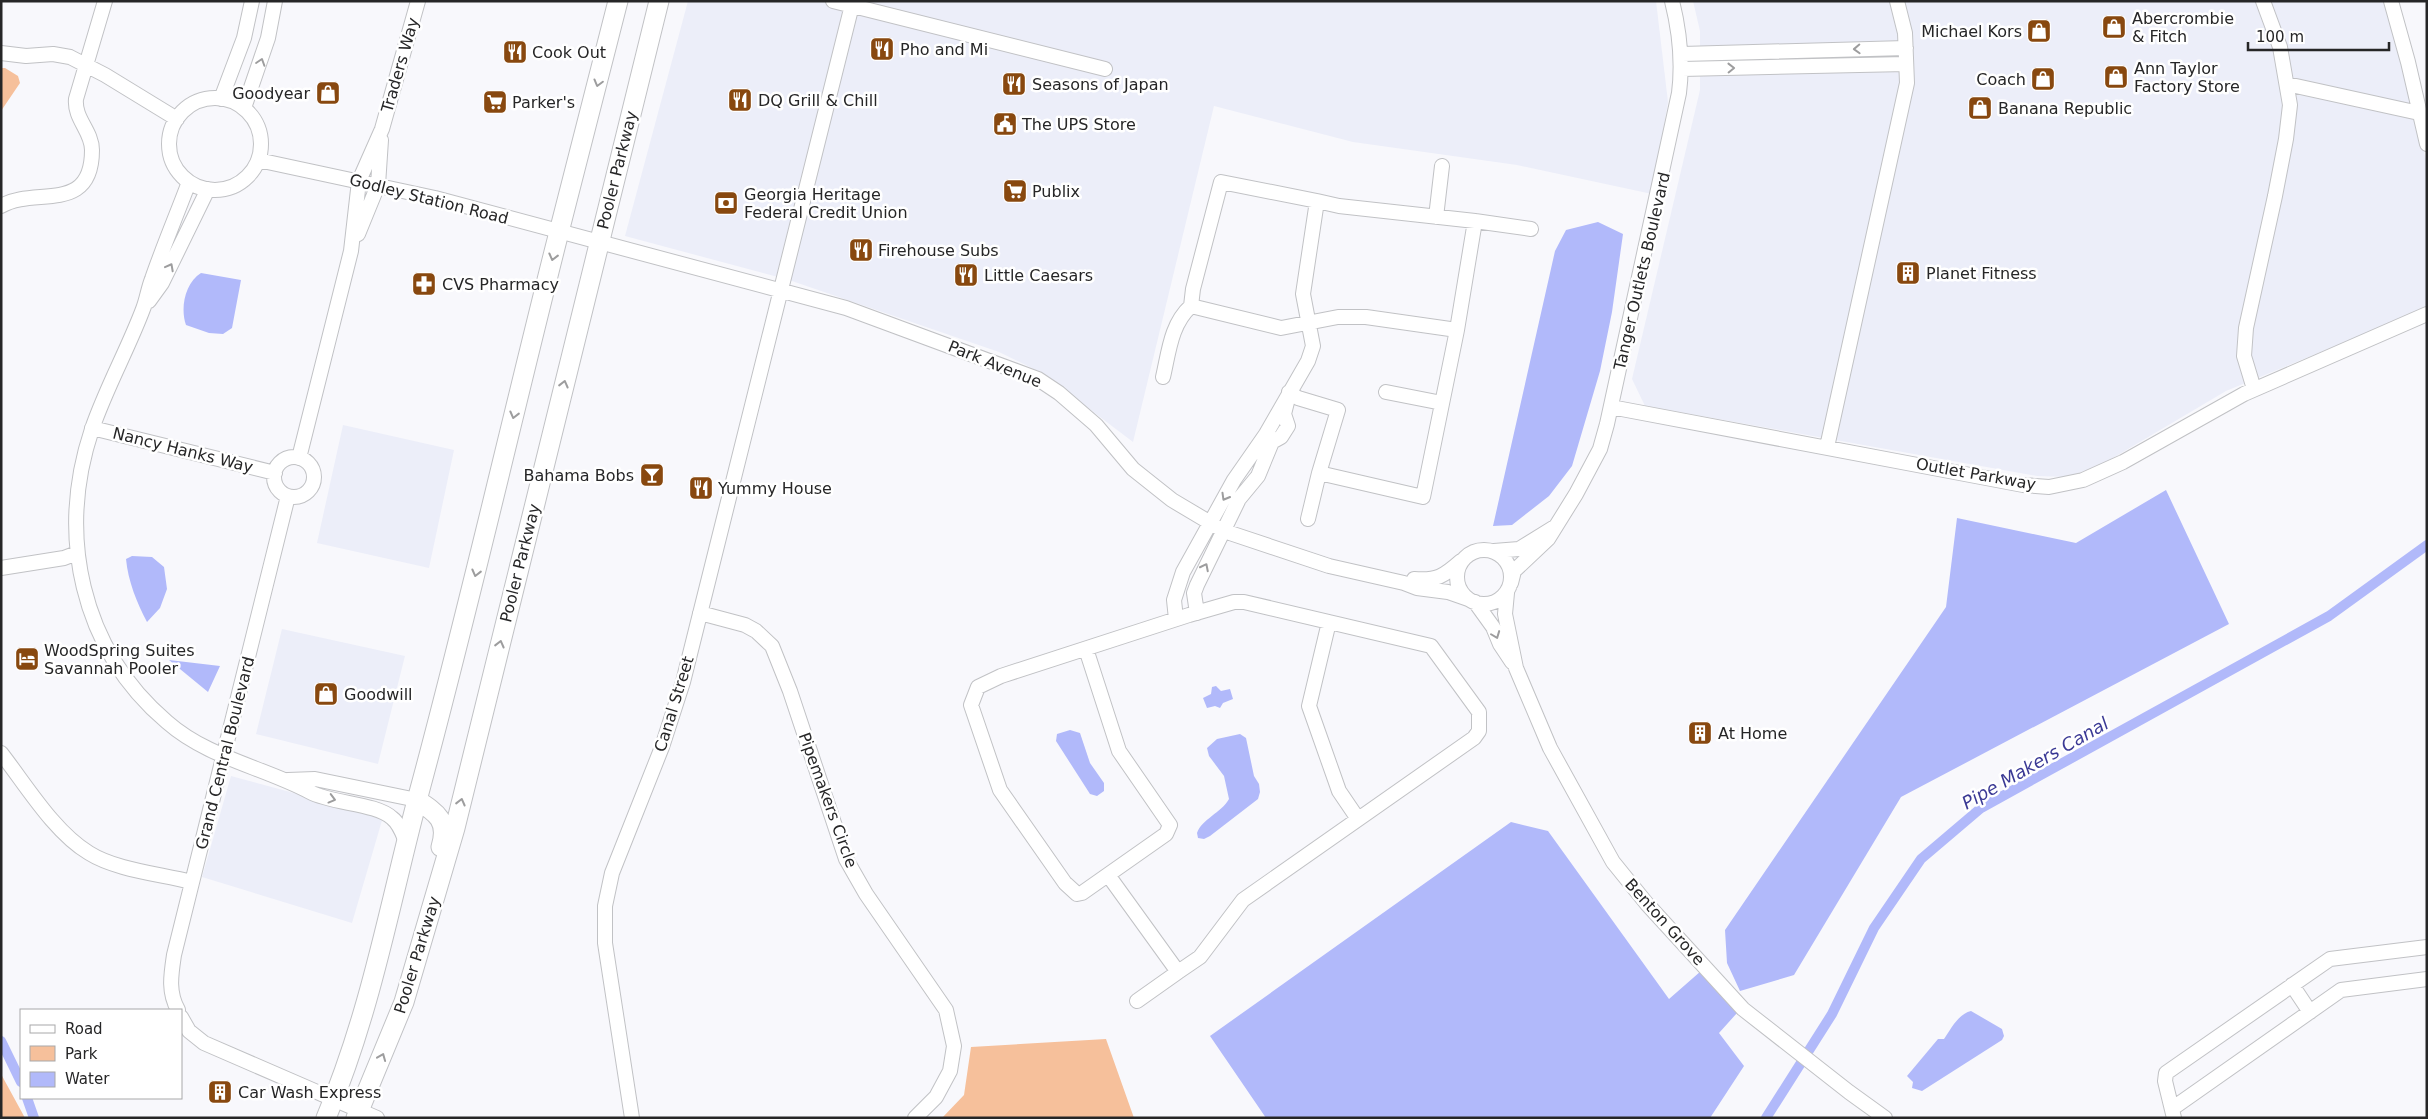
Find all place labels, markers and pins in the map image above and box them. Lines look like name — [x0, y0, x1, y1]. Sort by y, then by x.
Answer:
place label: Abercrombie & Fitch — [2132, 9, 2234, 46]
shop icon: Abercrombie & Fitch — [2101, 14, 2127, 40]
shop icon: Michael Kors — [2026, 18, 2052, 44]
place label: Michael Kors — [1921, 22, 2022, 41]
restaurant icon: Pho and Mi — [869, 36, 895, 62]
restaurant icon: Cook Out — [502, 39, 528, 65]
place label: Pho and Mi — [900, 40, 988, 59]
place label: Cook Out — [532, 43, 606, 62]
place label: Ann Taylor Factory Store — [2134, 59, 2240, 96]
shop icon: Ann Taylor Factory Store — [2103, 64, 2129, 90]
shop icon: Coach — [2030, 66, 2056, 92]
place label: Coach — [1976, 70, 2026, 89]
restaurant icon: Seasons of Japan — [1001, 71, 1027, 97]
place label: Seasons of Japan — [1032, 75, 1169, 94]
shop icon: Goodyear — [315, 80, 341, 106]
place label: Goodyear — [232, 84, 310, 103]
restaurant icon: DQ Grill & Chill — [727, 87, 753, 113]
supermarket icon: Parker's — [482, 89, 508, 115]
place label: DQ Grill & Chill — [758, 91, 878, 110]
place label: Parker's — [512, 93, 575, 112]
shop icon: Banana Republic — [1967, 95, 1993, 121]
place label: Banana Republic — [1998, 99, 2132, 118]
public building icon: The UPS Store — [992, 111, 1018, 137]
place label: The UPS Store — [1021, 115, 1136, 134]
supermarket icon: Publix — [1002, 178, 1028, 204]
place label: Publix — [1032, 182, 1080, 201]
place label: Georgia Heritage Federal Credit Union — [744, 185, 908, 222]
bank icon: Georgia Heritage Federal Credit Union — [713, 190, 739, 216]
restaurant icon: Firehouse Subs — [848, 237, 874, 263]
place label: Firehouse Subs — [878, 241, 999, 260]
building icon: Planet Fitness — [1895, 260, 1921, 286]
restaurant icon: Little Caesars — [953, 262, 979, 288]
place label: Planet Fitness — [1926, 264, 2037, 283]
place label: Little Caesars — [984, 266, 1093, 285]
pharmacy icon: CVS Pharmacy — [411, 271, 437, 297]
place label: CVS Pharmacy — [442, 275, 559, 294]
bar icon: Bahama Bobs — [639, 462, 665, 488]
place label: Bahama Bobs — [524, 466, 634, 485]
restaurant icon: Yummy House — [688, 475, 714, 501]
place label: Yummy House — [717, 479, 832, 498]
place label: WoodSpring Suites Savannah Pooler — [44, 641, 195, 678]
hotel icon: WoodSpring Suites Savannah Pooler — [14, 646, 40, 672]
shop icon: Goodwill — [313, 681, 339, 707]
place label: Goodwill — [344, 685, 413, 704]
building icon: At Home — [1687, 720, 1713, 746]
place label: At Home — [1718, 724, 1787, 743]
building icon: Car Wash Express — [207, 1079, 233, 1105]
place label: Car Wash Express — [238, 1083, 381, 1102]

